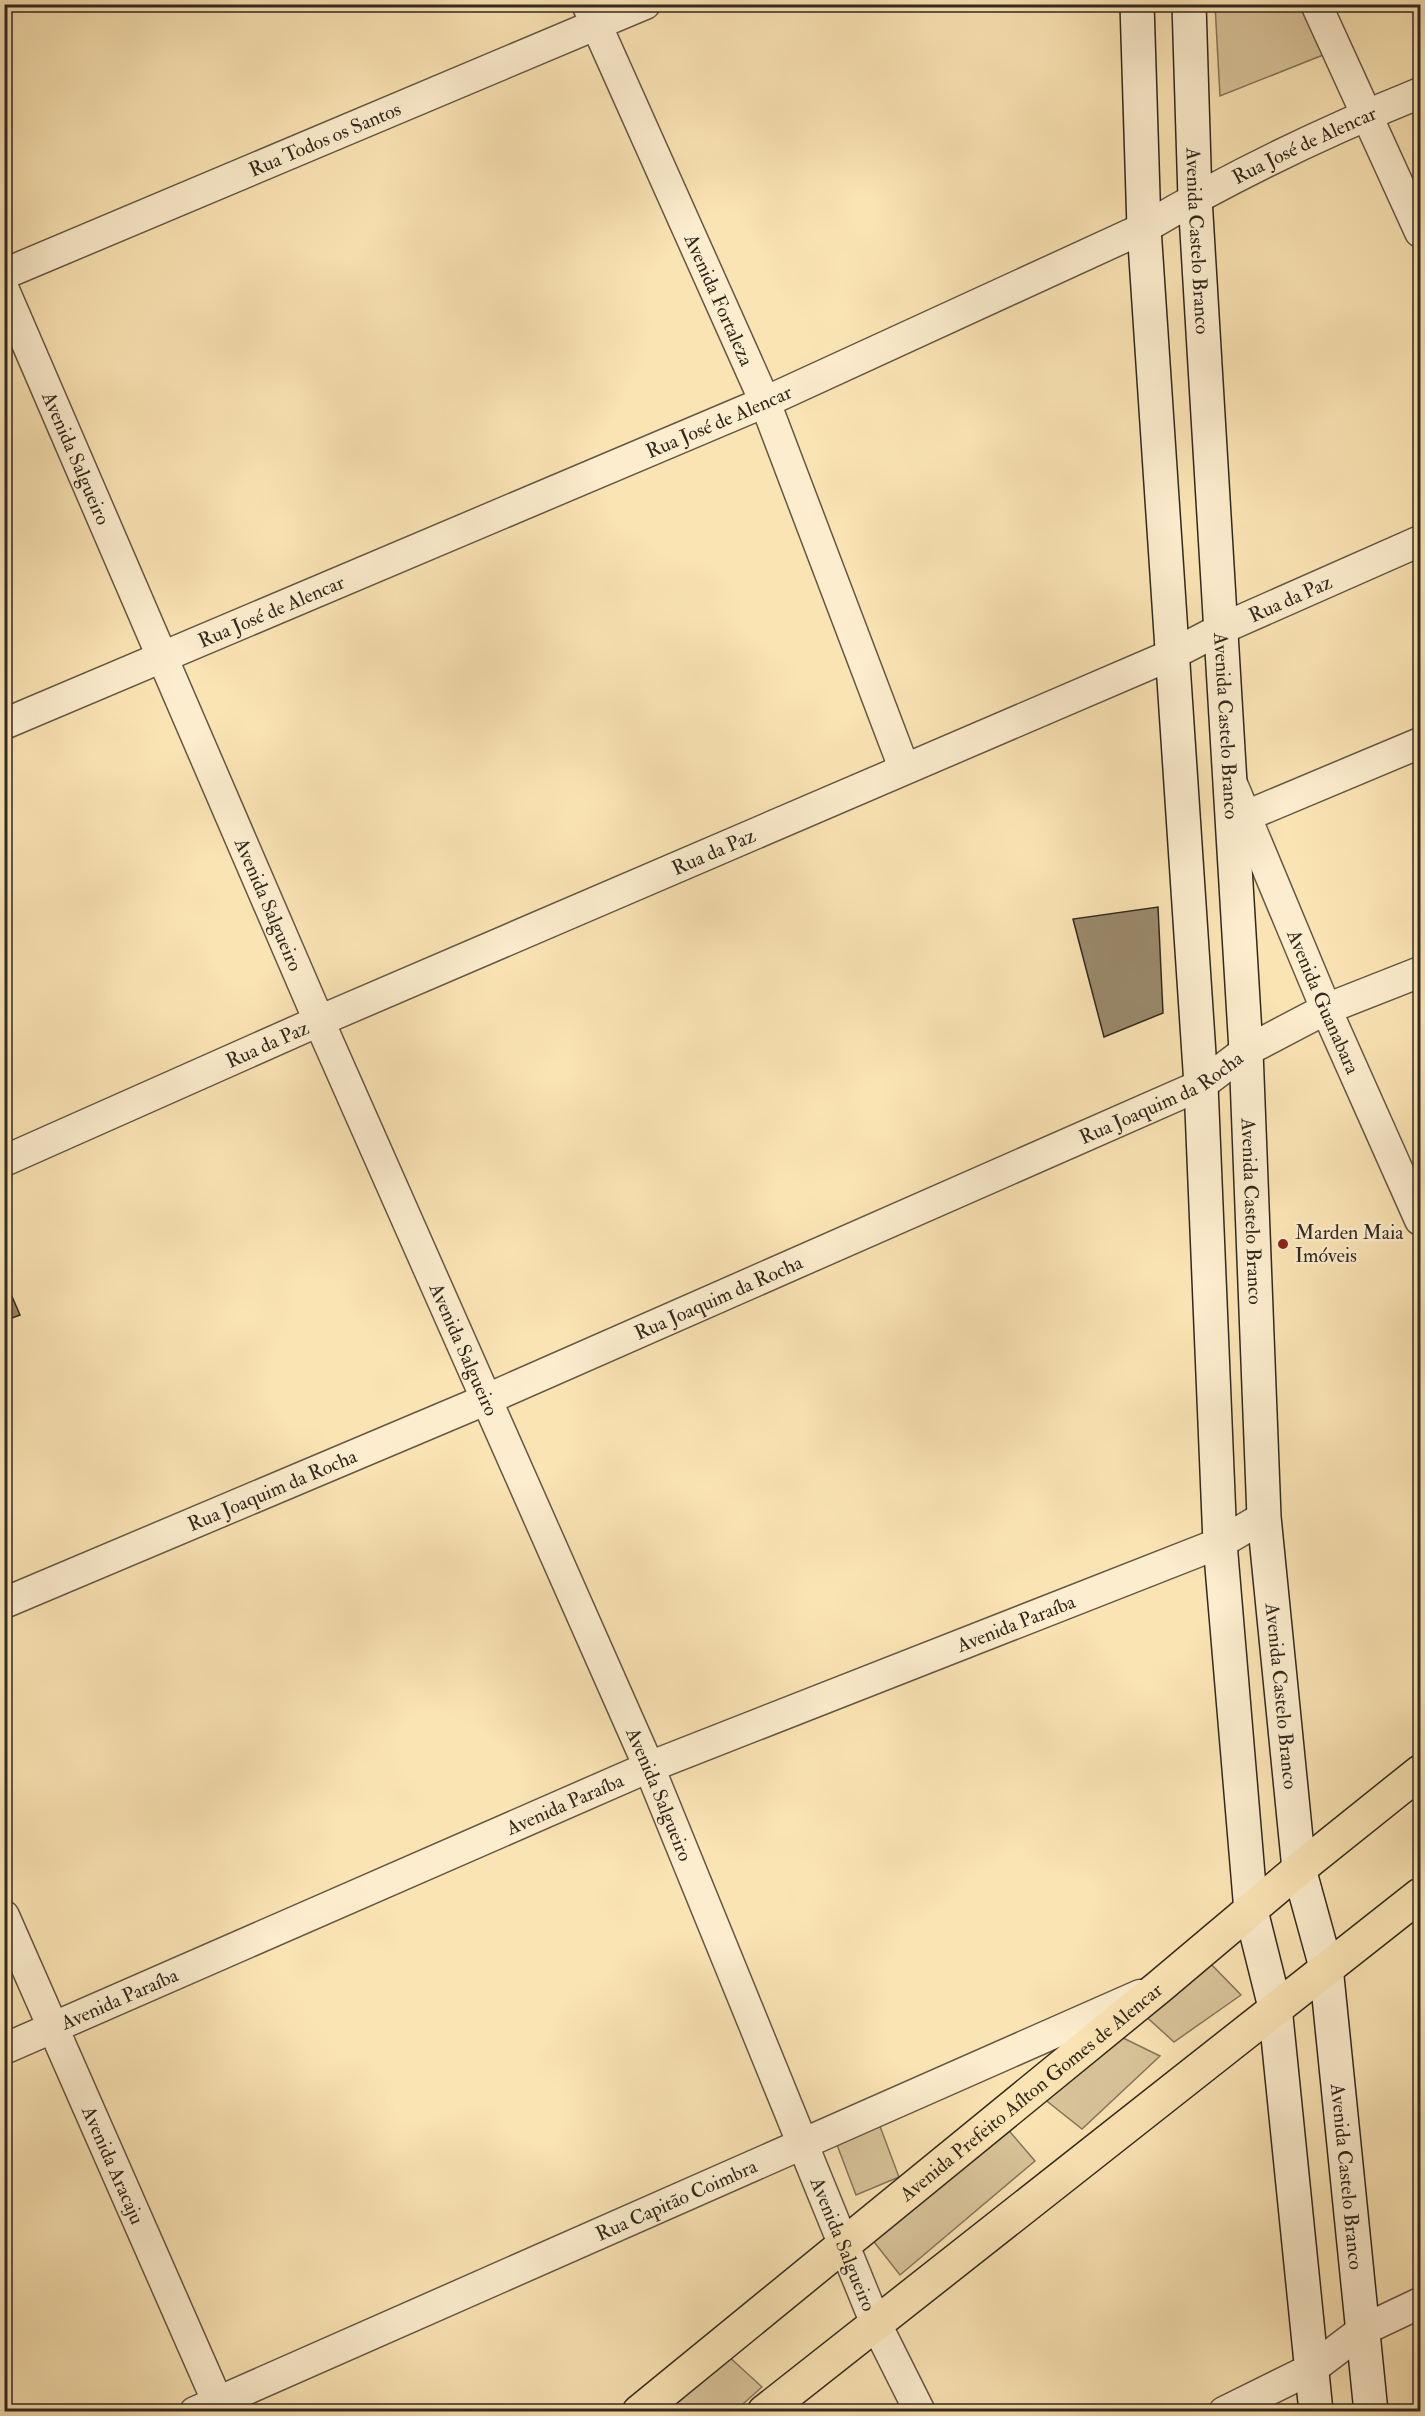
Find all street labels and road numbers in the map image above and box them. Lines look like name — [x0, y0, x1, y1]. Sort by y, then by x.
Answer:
street label: Rua Todos os Santos — [245, 96, 405, 182]
street label: Rua José de Alencar — [1228, 100, 1381, 190]
street label: Avenida Castelo Branco — [1180, 146, 1215, 335]
street label: Avenida Fortaleza — [678, 229, 760, 371]
street label: Rua José de Alencar — [642, 379, 796, 464]
street label: Avenida Salgueiro — [36, 387, 116, 529]
street label: Rua José de Alencar — [194, 569, 349, 653]
street label: Rua da Paz — [1245, 569, 1336, 628]
street label: Avenida Castelo Branco — [1208, 631, 1244, 820]
street label: Rua da Paz — [668, 823, 759, 881]
street label: Avenida Salgueiro — [228, 833, 308, 975]
street label: Avenida Guanabara — [1281, 925, 1366, 1079]
street label: Rua da Paz — [222, 1015, 313, 1074]
street label: Rua Joaquim da Rocha — [1075, 1045, 1249, 1150]
street label: Avenida Castelo Branco — [1236, 1116, 1268, 1305]
street label: Rua Joaquim da Rocha — [631, 1250, 807, 1346]
street label: Avenida Salgueiro — [423, 1278, 504, 1420]
street label: Rua Joaquim da Rocha — [184, 1443, 361, 1537]
street label: Avenida Paraíba — [952, 1589, 1080, 1658]
street label: Avenida Castelo Branco — [1260, 1601, 1303, 1790]
street label: Avenida Salgueiro — [620, 1723, 698, 1865]
street label: Avenida Paraíba — [502, 1767, 628, 1841]
street label: Avenida Paraíba — [56, 1962, 183, 2036]
street label: Avenida Prefeito Aílton Gomes de Alencar — [894, 1977, 1168, 2208]
street label: Avenida Castelo Branco — [1325, 2081, 1369, 2271]
street label: Avenida Aracaju — [76, 2101, 150, 2228]
street label: Rua Capitão Coimbra — [592, 2153, 762, 2247]
street label: Avenida Salgueiro — [804, 2173, 881, 2315]

